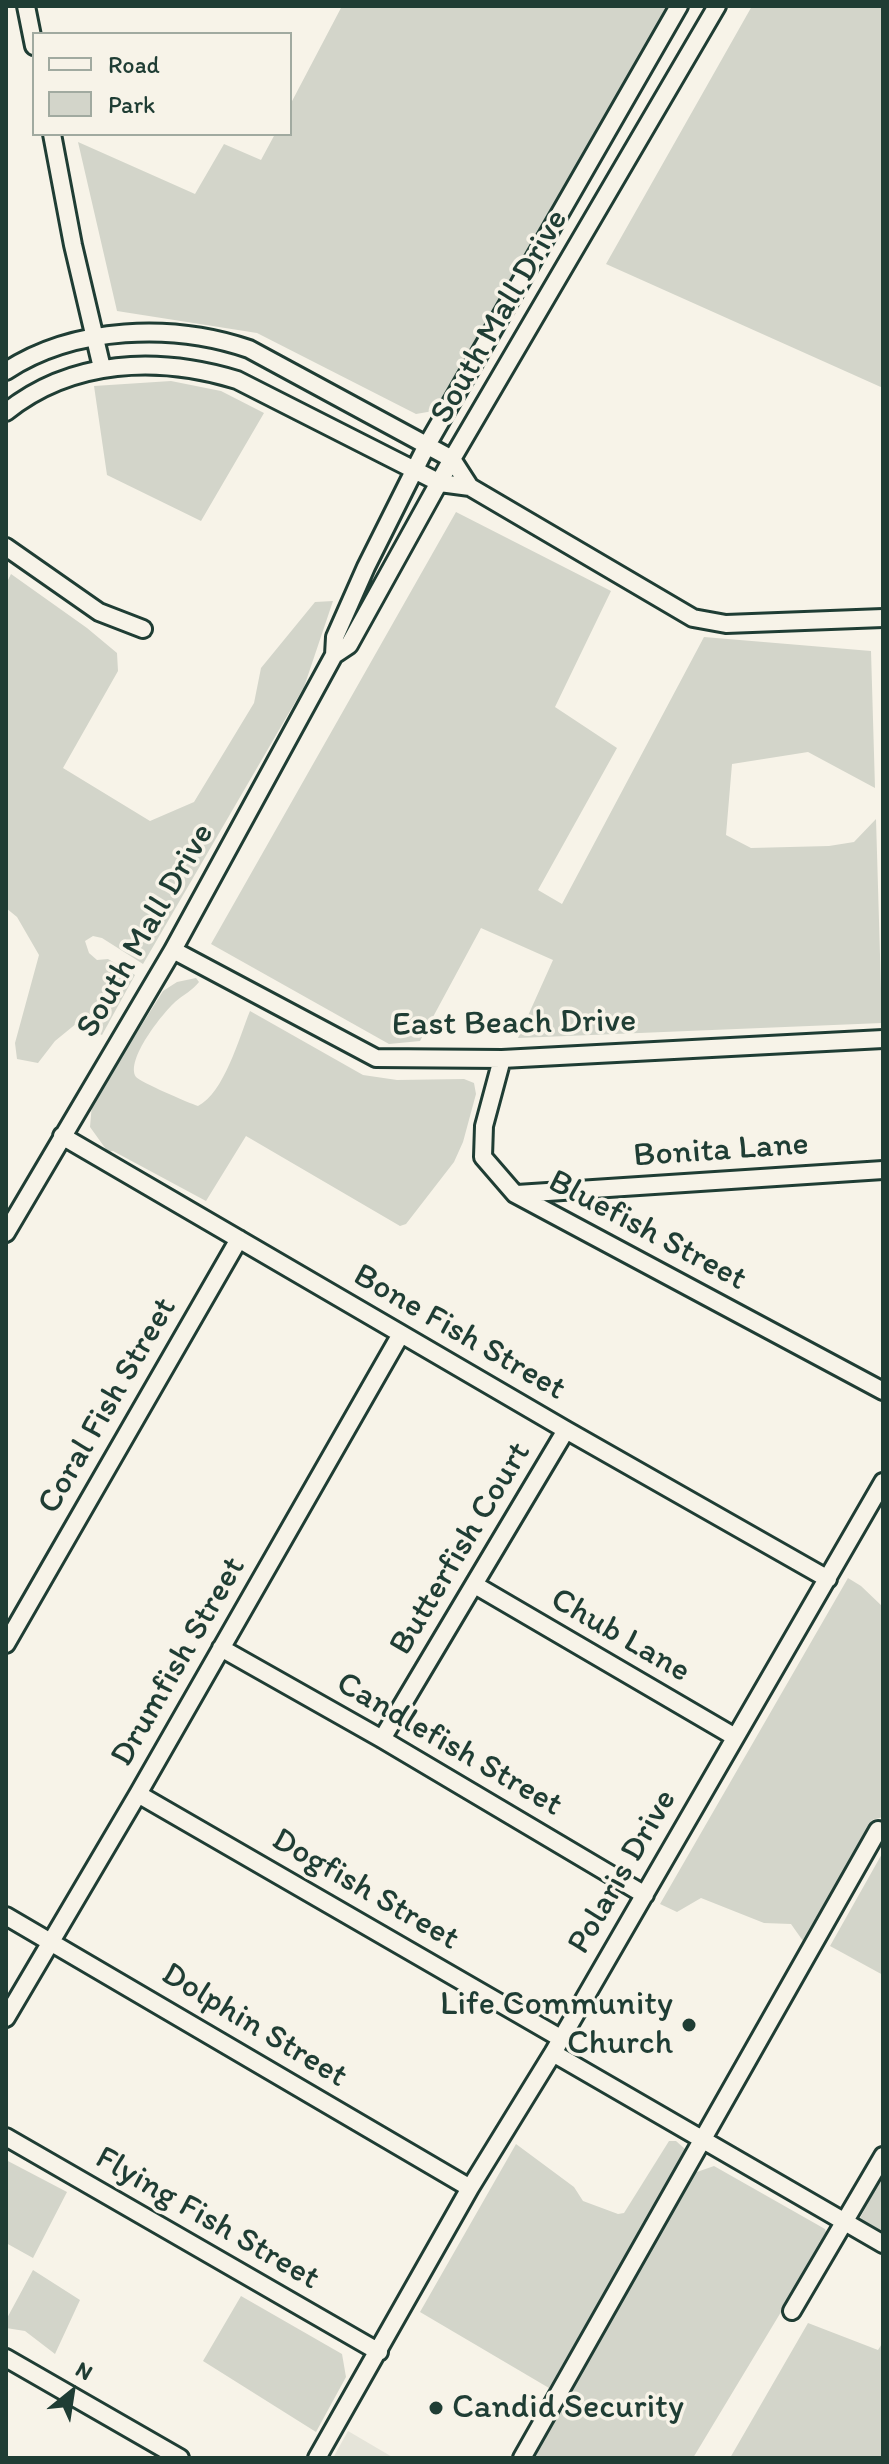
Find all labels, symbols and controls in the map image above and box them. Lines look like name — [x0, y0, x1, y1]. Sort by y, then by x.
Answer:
legend — [32, 32, 292, 136]
text: Road — [108, 50, 160, 79]
text: Park — [108, 90, 155, 119]
street label: South Mall Drive — [422, 203, 578, 431]
street label: South Mall Drive — [68, 817, 224, 1045]
street label: East Beach Drive — [391, 1001, 637, 1047]
street label: Bonita Lane — [632, 1125, 810, 1177]
street label: Bluefish Street — [541, 1162, 753, 1300]
street label: Bone Fish Street — [346, 1256, 572, 1410]
street label: Coral Fish Street — [30, 1291, 186, 1521]
street label: Butterfish Court — [381, 1435, 541, 1663]
street label: Drumfish Street — [103, 1550, 255, 1774]
street label: Chub Lane — [543, 1580, 697, 1692]
street label: Candlefish Street — [329, 1664, 569, 1826]
street label: Polaris Drive — [560, 1782, 686, 1962]
street label: Dogfish Street — [264, 1820, 466, 1960]
street label: Dolphin Street — [154, 1954, 354, 2098]
place label: Life Community Church — [440, 1985, 673, 2064]
marker: Life Community Church — [680, 2016, 698, 2034]
street label: Flying Fish Street — [88, 2138, 326, 2300]
north arrow — [32, 2352, 112, 2432]
text: N — [71, 2355, 97, 2386]
place label: Candid Security — [452, 2388, 684, 2428]
marker: Candid Security — [427, 2399, 445, 2417]

